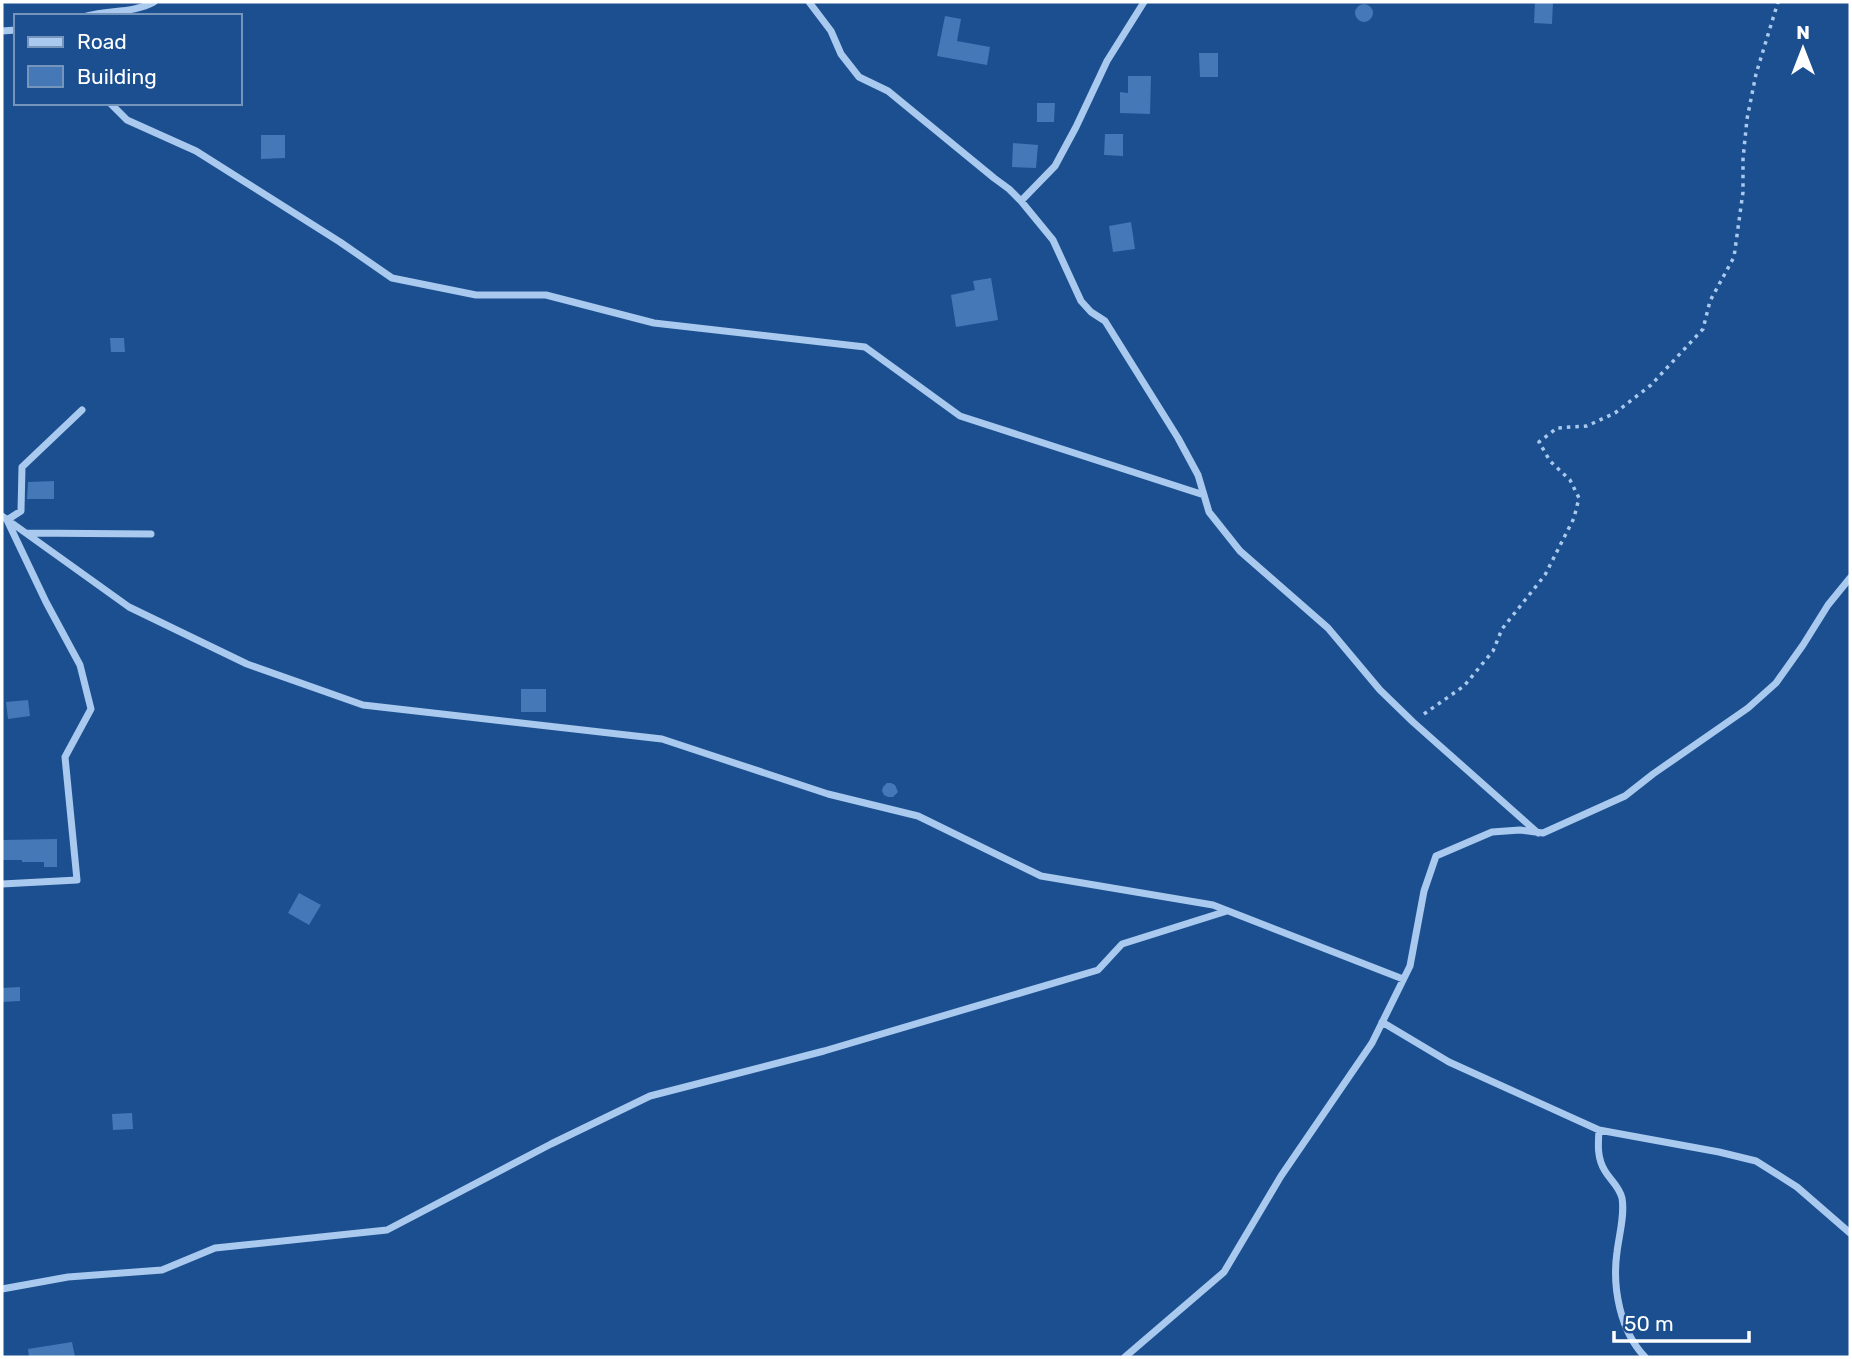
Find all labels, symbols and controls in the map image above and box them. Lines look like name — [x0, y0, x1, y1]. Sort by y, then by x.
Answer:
legend — [14, 14, 242, 105]
north arrow — [1768, 14, 1838, 84]
text: N — [1796, 21, 1810, 44]
text: Road — [77, 29, 127, 54]
text: Building — [77, 64, 157, 89]
scale bar — [1614, 1300, 1749, 1344]
text: 50 m — [1624, 1311, 1674, 1336]

